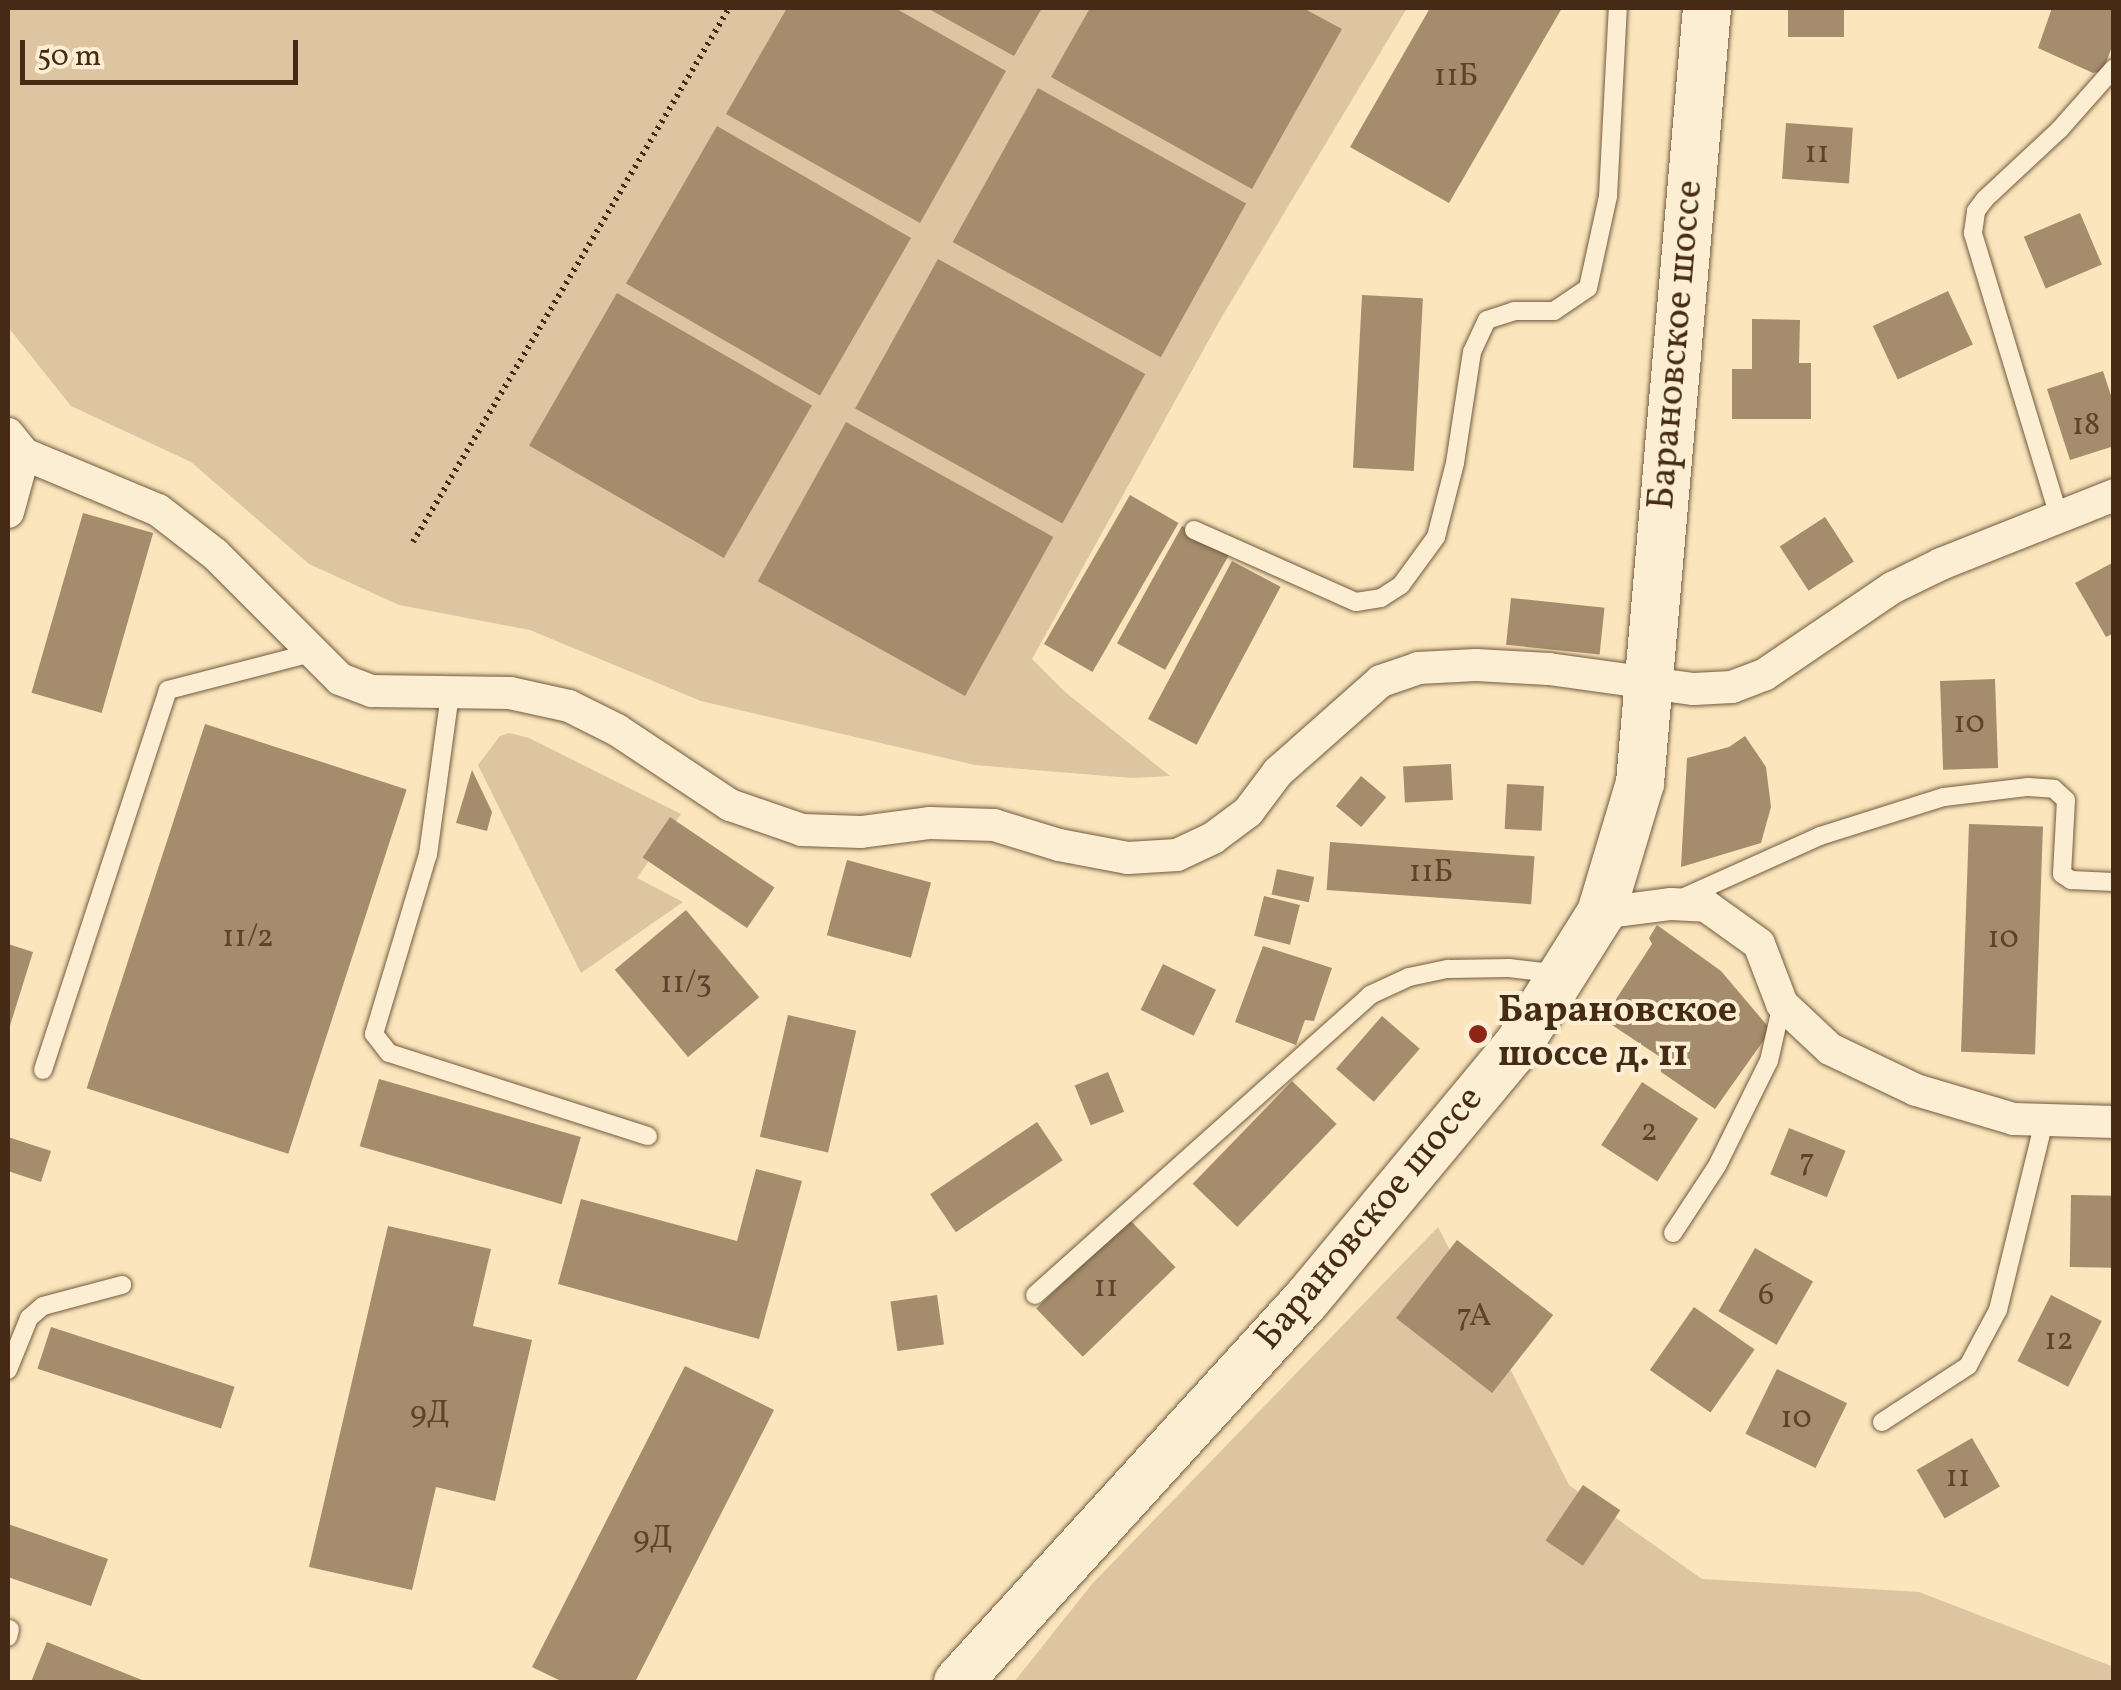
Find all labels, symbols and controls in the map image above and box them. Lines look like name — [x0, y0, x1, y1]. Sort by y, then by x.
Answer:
scale bar — [25, 20, 302, 82]
text: 50 m — [37, 36, 101, 78]
house number: 11Б — [1434, 58, 1478, 96]
house number: 11 — [1805, 135, 1829, 173]
street label: Барановское шоссе — [1640, 178, 1714, 512]
house number: 18 — [2072, 407, 2100, 445]
house number: 10 — [1953, 705, 1985, 743]
house number: 11Б — [1409, 854, 1453, 892]
house number: 11/2 — [222, 919, 274, 957]
house number: 10 — [1987, 920, 2019, 958]
house number: 11/3 — [660, 965, 712, 1003]
place label: Барановское шоссе д. 11 — [1498, 989, 1737, 1078]
marker: Барановское шоссе д. 11 — [1467, 1023, 1489, 1045]
street label: Барановское шоссе — [1246, 1078, 1494, 1360]
house number: 2 — [1640, 1113, 1658, 1151]
house number: 7 — [1799, 1143, 1815, 1181]
house number: 11 — [1094, 1269, 1118, 1307]
house number: 6 — [1758, 1277, 1774, 1315]
house number: 7А — [1457, 1298, 1491, 1336]
house number: 12 — [2044, 1322, 2074, 1360]
house number: 9Д — [410, 1395, 450, 1433]
house number: 10 — [1780, 1400, 1812, 1438]
house number: 11 — [1946, 1459, 1970, 1497]
house number: 9Д — [633, 1520, 673, 1558]

